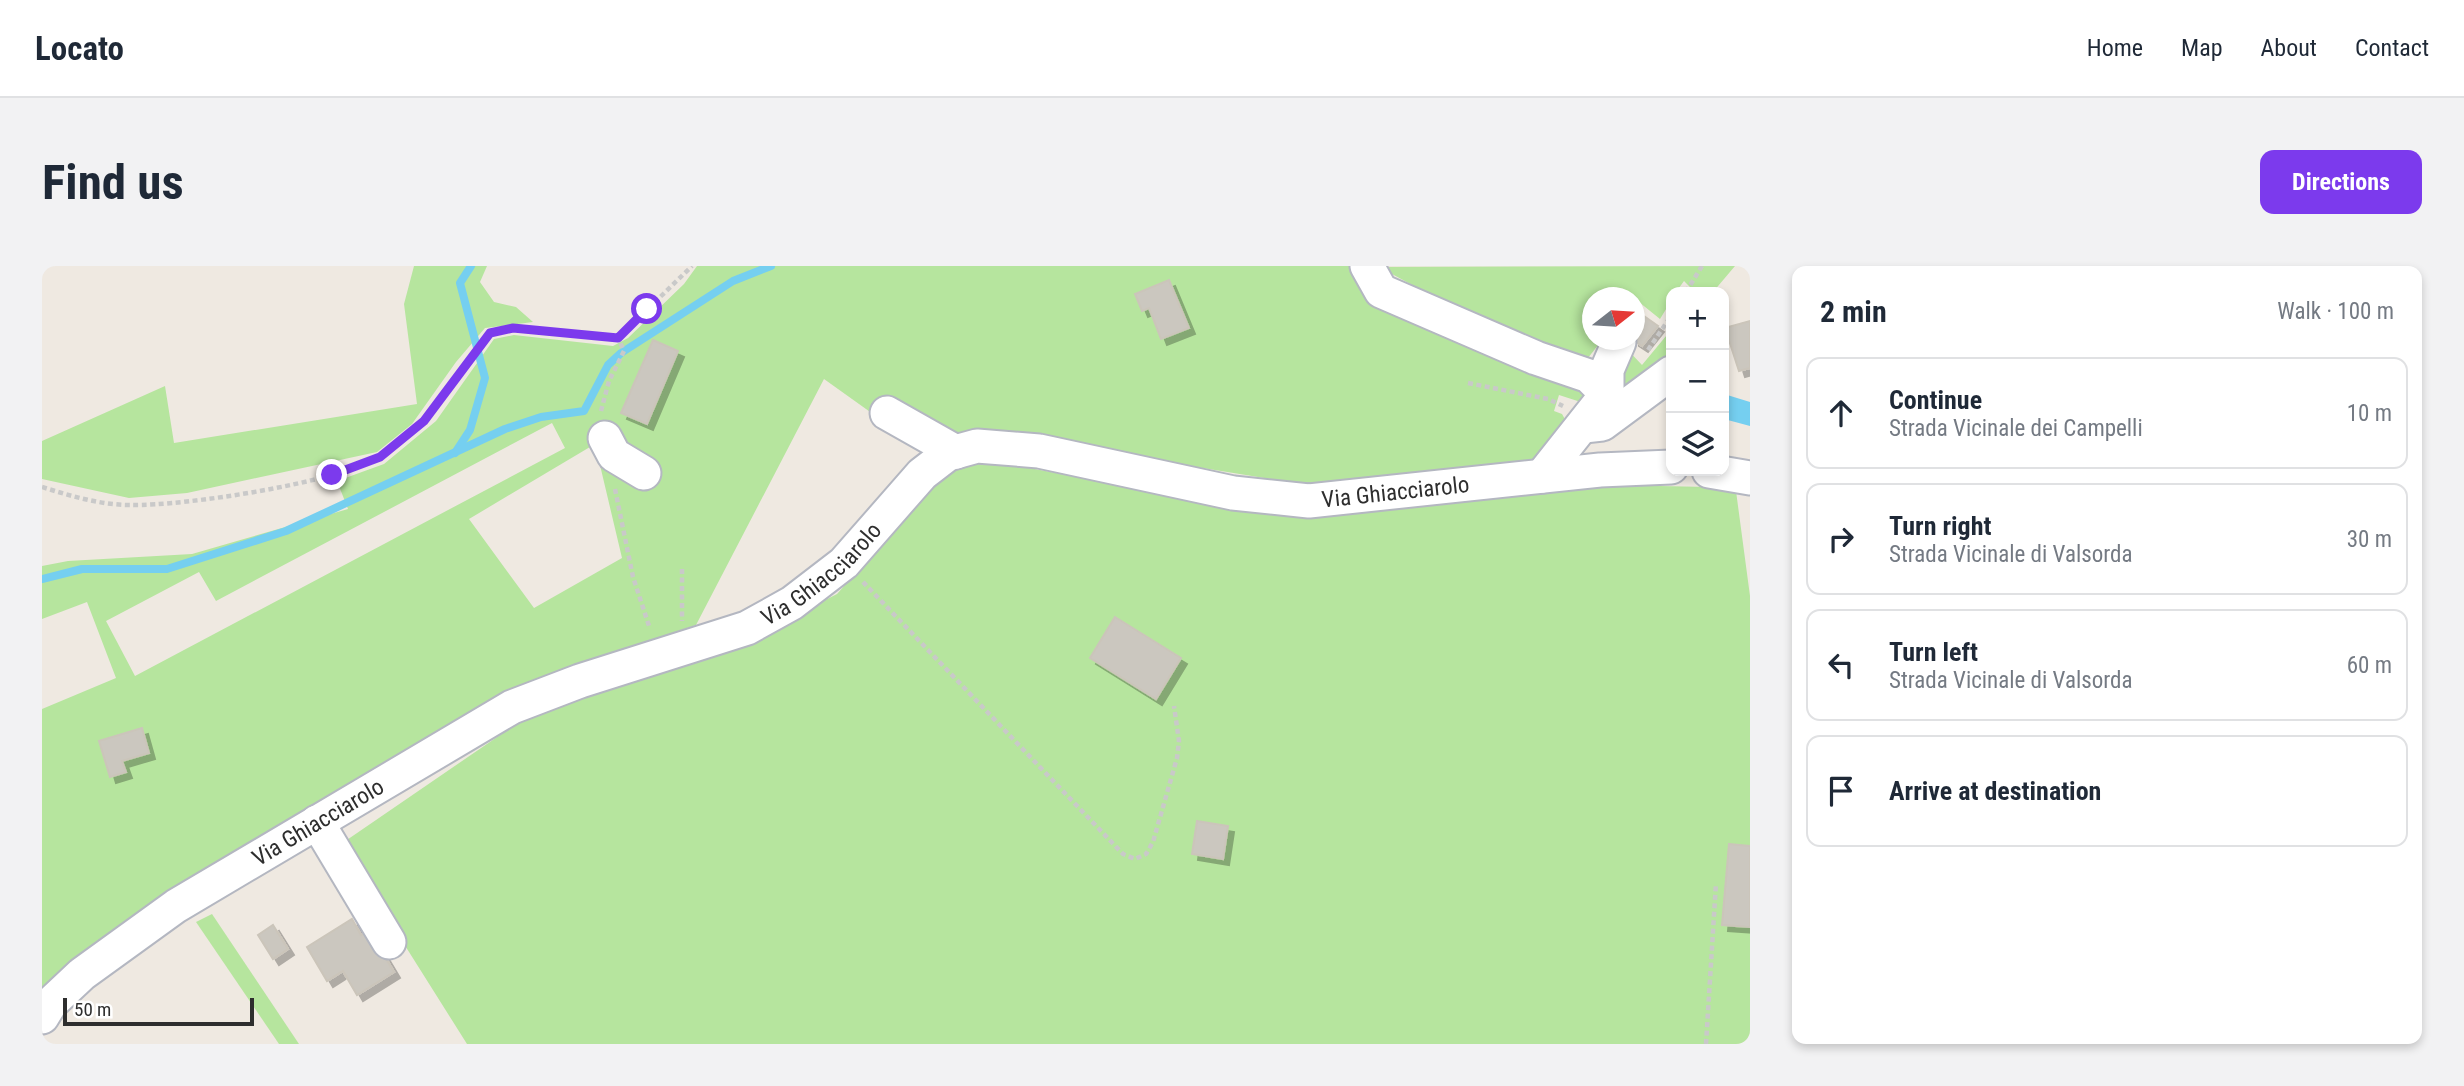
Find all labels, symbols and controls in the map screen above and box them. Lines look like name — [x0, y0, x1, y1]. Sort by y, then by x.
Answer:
text: Locato — [35, 29, 124, 68]
text: Home — [2087, 34, 2143, 62]
text: Map — [2181, 34, 2223, 62]
text: About — [2261, 34, 2317, 62]
text: Contact — [2355, 34, 2429, 62]
button: Directions — [2260, 150, 2422, 214]
text: Find us — [42, 154, 184, 211]
north arrow — [1582, 287, 1645, 350]
map controls — [1666, 287, 1729, 476]
button: + — [1666, 287, 1729, 350]
route start — [631, 293, 662, 324]
text: 2 min — [1820, 294, 1887, 329]
text: Walk · 100 m — [2277, 298, 2394, 325]
button: − — [1666, 350, 1729, 413]
text: Continue — [1889, 385, 1982, 415]
icon: ahead — [1822, 394, 1860, 432]
text: 10 m — [2347, 400, 2392, 427]
button: layers — [1666, 413, 1729, 476]
text: Strada Vicinale dei Campelli — [1889, 415, 2143, 442]
route end — [316, 459, 347, 490]
street label: Via Ghiacciarolo — [1320, 471, 1471, 513]
text: Turn right — [1889, 511, 1991, 541]
street label: Via Ghiacciarolo — [756, 517, 887, 631]
icon: right — [1822, 520, 1860, 558]
text: 30 m — [2347, 526, 2392, 553]
text: Strada Vicinale di Valsorda — [1889, 541, 2132, 568]
text: Turn left — [1889, 637, 1978, 667]
icon: left — [1822, 646, 1860, 684]
text: 60 m — [2347, 652, 2392, 679]
text: Strada Vicinale di Valsorda — [1889, 667, 2132, 694]
icon: arrive — [1822, 772, 1860, 810]
street label: Via Ghiacciarolo — [247, 773, 389, 871]
text: Arrive at destination — [1889, 776, 2101, 806]
scale bar — [63, 995, 254, 1027]
text: 50 m — [74, 998, 111, 1021]

